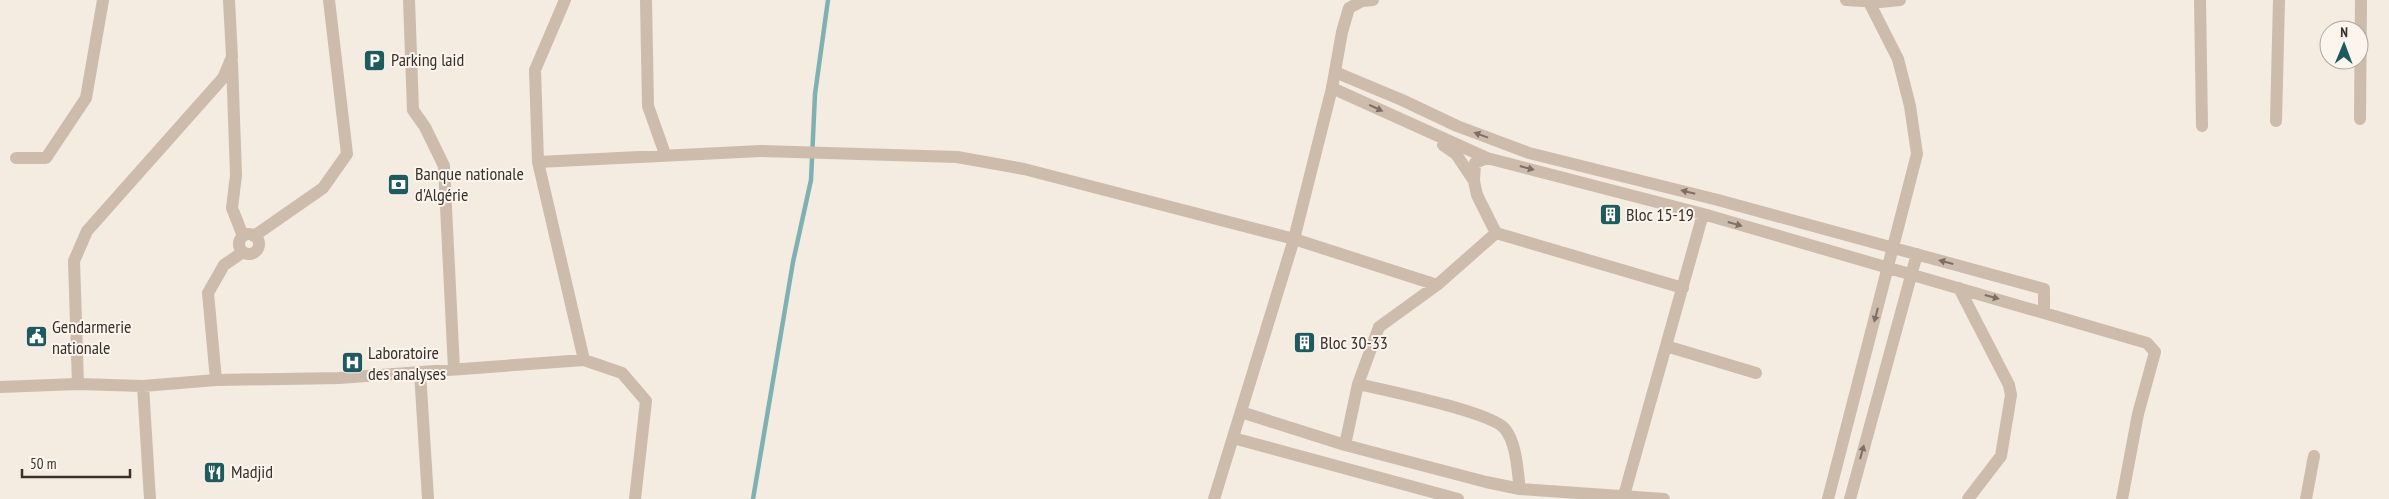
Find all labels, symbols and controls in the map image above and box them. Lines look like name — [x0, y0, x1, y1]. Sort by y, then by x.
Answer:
north arrow — [2319, 20, 2369, 70]
text: N — [2340, 23, 2348, 41]
parking icon: Parking laid — [363, 48, 387, 72]
place label: Parking laid — [391, 48, 464, 71]
one-way arrow — [1369, 105, 1383, 113]
one-way arrow — [1473, 131, 1488, 138]
place label: Banque nationale d'Algérie — [415, 162, 524, 206]
one-way arrow — [1519, 165, 1534, 173]
bank icon: Banque nationale d'Algérie — [387, 172, 411, 196]
one-way arrow — [1680, 188, 1695, 196]
building icon: Bloc 15-19 — [1598, 203, 1622, 227]
place label: Bloc 15-19 — [1626, 203, 1694, 226]
one-way arrow — [1727, 220, 1742, 228]
one-way arrow — [1938, 258, 1953, 266]
one-way arrow — [1984, 293, 1999, 301]
one-way arrow — [1872, 308, 1880, 323]
place label: Gendarmerie nationale — [52, 315, 132, 359]
public building icon: Gendarmerie nationale — [24, 325, 48, 349]
building icon: Bloc 30-33 — [1292, 331, 1316, 355]
place label: Bloc 30-33 — [1320, 331, 1388, 354]
place label: Laboratoire des analyses — [368, 341, 446, 385]
hospital icon: Laboratoire des analyses — [340, 351, 364, 375]
one-way arrow — [1859, 444, 1867, 459]
scale bar — [22, 446, 130, 478]
text: 50 m — [30, 454, 56, 473]
restaurant icon: Madjid — [203, 460, 227, 484]
place label: Madjid — [231, 460, 273, 483]

